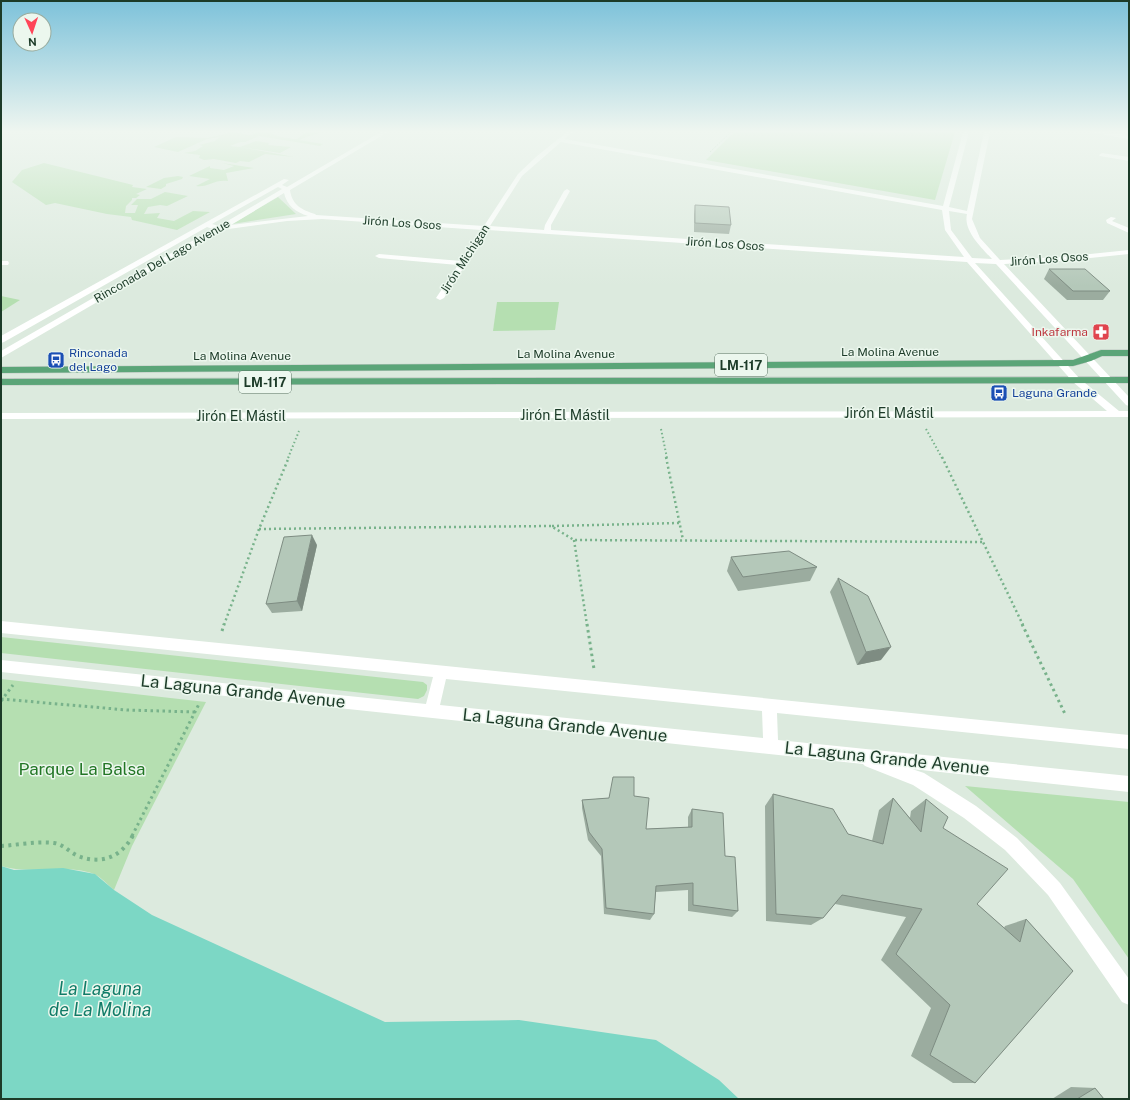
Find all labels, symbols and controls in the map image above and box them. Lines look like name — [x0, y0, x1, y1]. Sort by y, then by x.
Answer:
north arrow — [12, 12, 52, 52]
text: N — [28, 36, 37, 48]
street label: Jirón Los Osos — [362, 213, 442, 233]
street label: Rinconada Del Lago Avenue — [92, 216, 233, 306]
street label: Jirón Michigan — [437, 222, 493, 296]
street label: Jirón Los Osos — [685, 234, 765, 254]
street label: Jirón Los Osos — [1009, 249, 1089, 269]
pharmacy icon: Inkafarma — [1091, 322, 1111, 342]
place label: Inkafarma — [1032, 325, 1088, 339]
street label: La Molina Avenue — [841, 345, 939, 359]
place label: Rinconada del Lago — [69, 346, 128, 374]
street label: La Molina Avenue — [517, 347, 615, 361]
street label: La Molina Avenue — [193, 349, 291, 363]
bus stop icon: Rinconada del Lago — [46, 350, 66, 370]
road number: LM-117 — [715, 354, 767, 376]
road number: LM-117 — [239, 371, 291, 393]
bus stop icon: Laguna Grande — [989, 383, 1009, 403]
place label: Laguna Grande — [1012, 386, 1097, 400]
street label: Jirón El Mástil — [844, 405, 934, 421]
street label: Jirón El Mástil — [520, 407, 610, 423]
street label: Jirón El Mástil — [196, 408, 286, 424]
street label: La Laguna Grande Avenue — [140, 670, 346, 712]
street label: La Laguna Grande Avenue — [462, 704, 668, 746]
street label: La Laguna Grande Avenue — [784, 737, 990, 779]
park label: Parque La Balsa — [18, 759, 146, 779]
water label: La Laguna de La Molina — [49, 978, 151, 1020]

